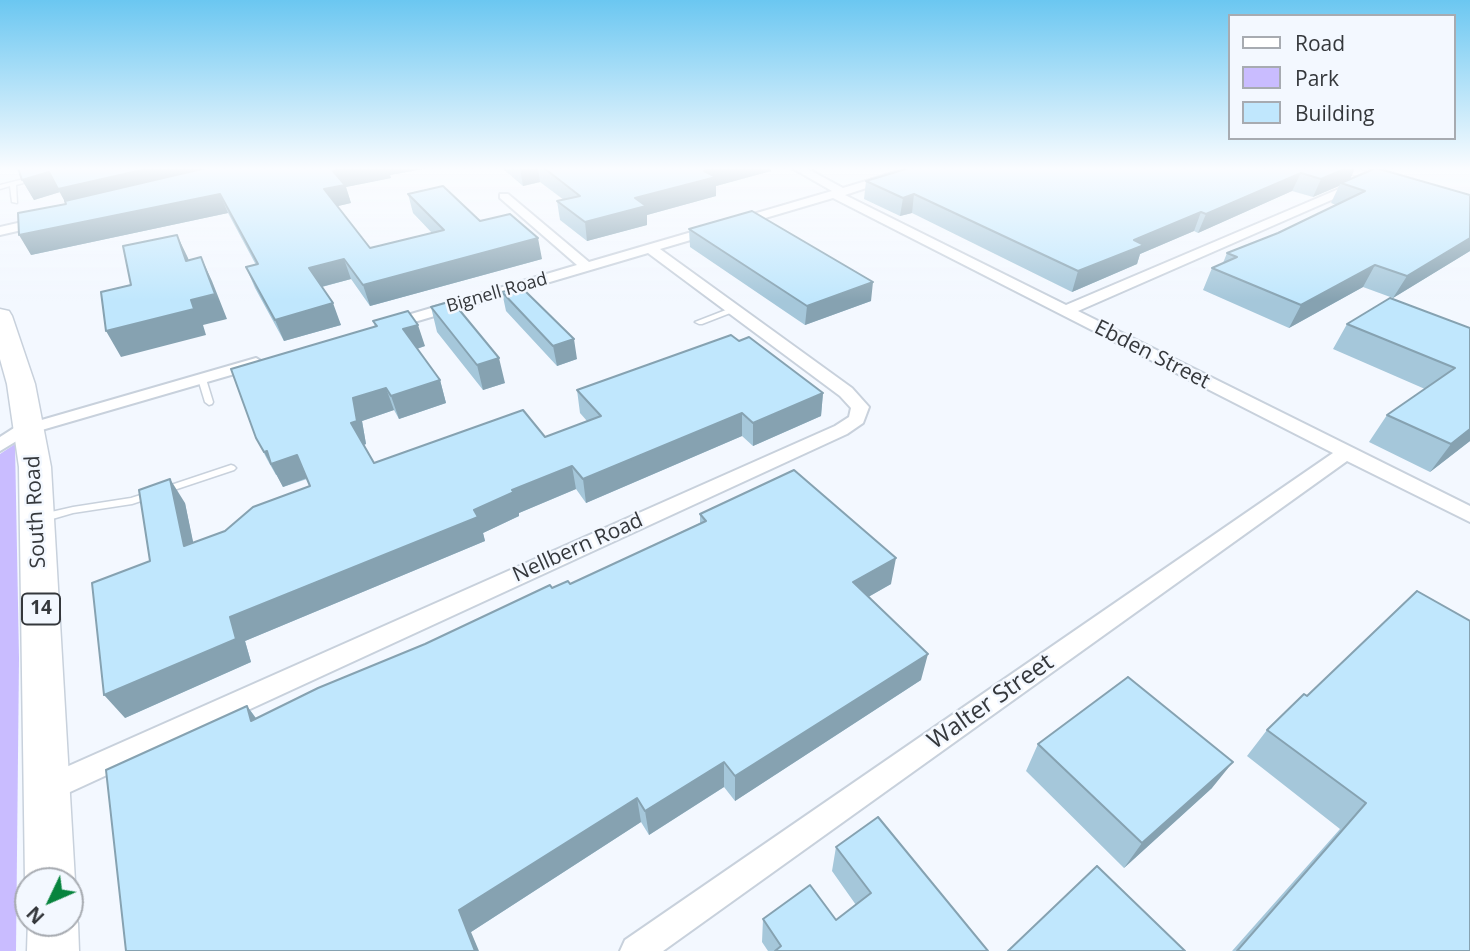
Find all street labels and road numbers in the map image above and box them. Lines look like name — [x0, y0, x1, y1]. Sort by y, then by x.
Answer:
street label: Bignell Road — [444, 268, 550, 318]
street label: Ebden Street — [1090, 315, 1214, 395]
street label: South Road — [20, 455, 52, 569]
street label: Nellbern Road — [509, 508, 647, 588]
road number: 14 — [22, 594, 60, 624]
street label: Walter Street — [923, 648, 1059, 756]

